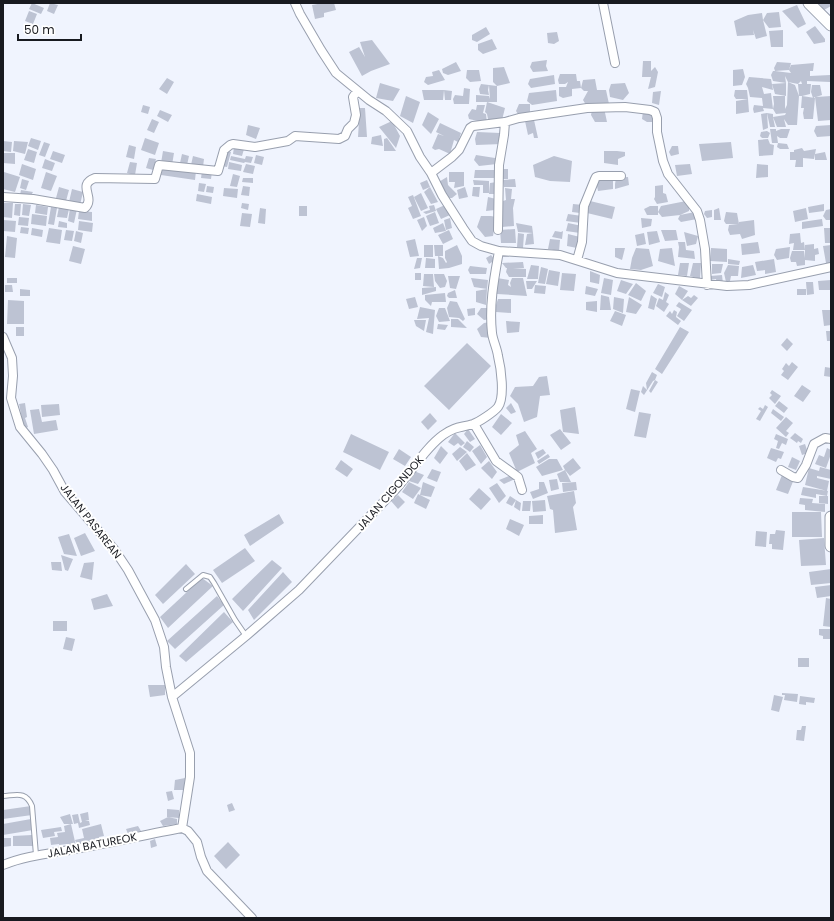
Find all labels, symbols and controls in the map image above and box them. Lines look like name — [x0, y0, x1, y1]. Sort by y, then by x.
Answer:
scale bar — [18, 16, 81, 42]
text: 50 m — [24, 21, 55, 38]
street label: JALAN CIGONDOK — [353, 452, 428, 534]
street label: JALAN PASAREAN — [57, 480, 125, 562]
street label: JALAN BATUREOK — [46, 828, 139, 862]

